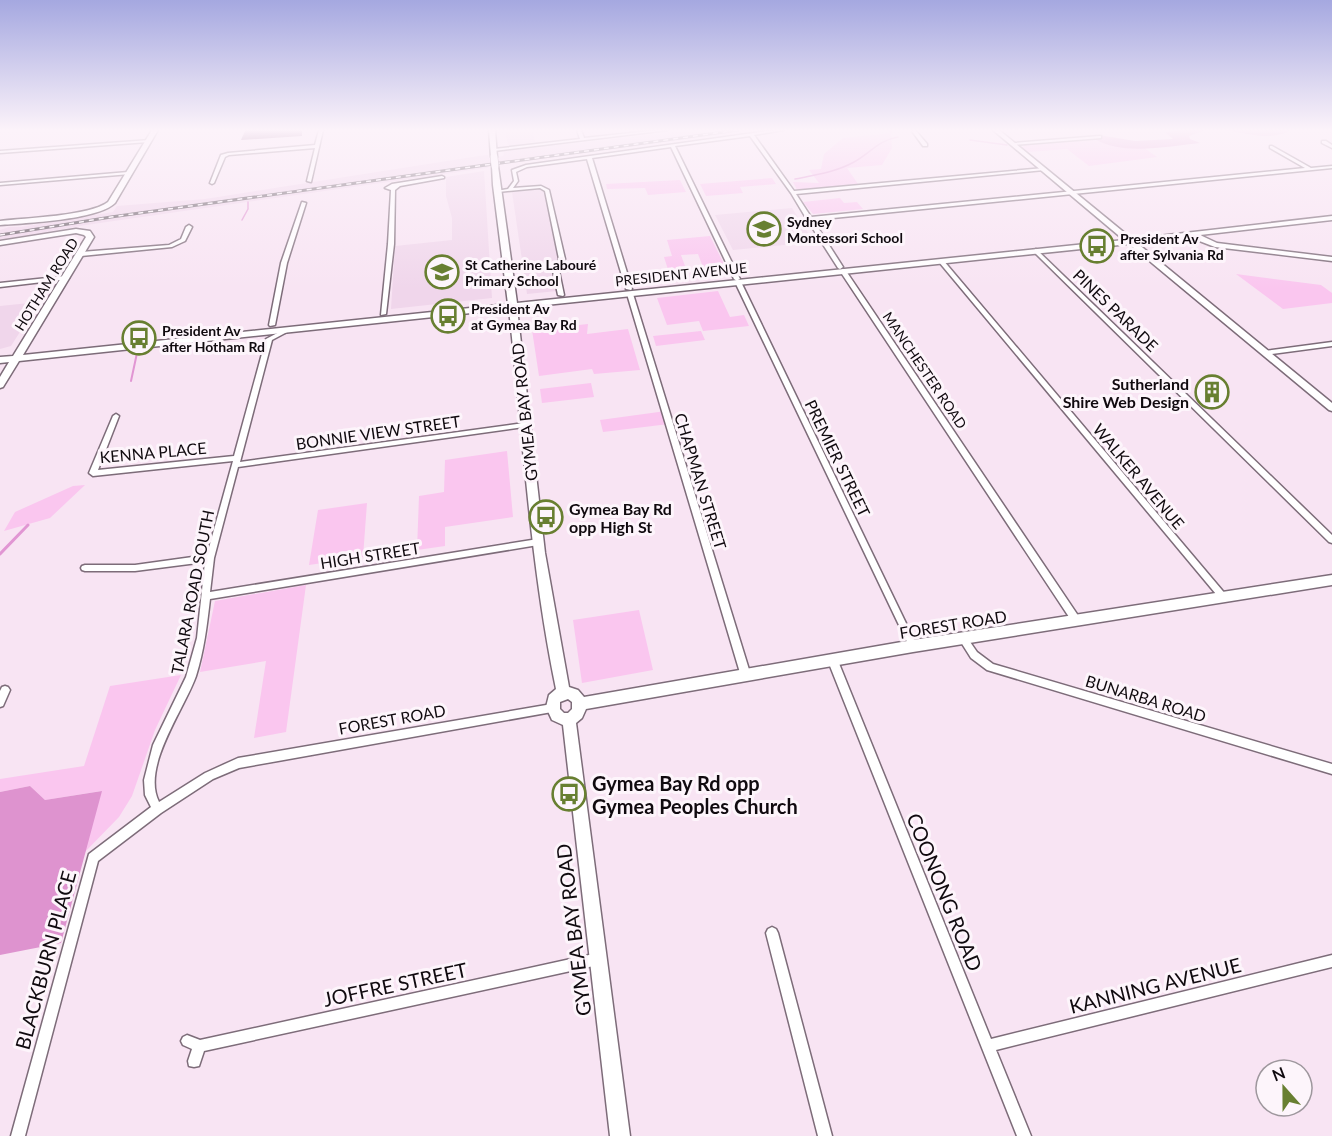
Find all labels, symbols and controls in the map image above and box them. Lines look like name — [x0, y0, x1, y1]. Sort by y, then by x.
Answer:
school or university icon: Sydney Montessori School — [746, 211, 782, 247]
place label: Sydney Montessori School — [787, 213, 903, 246]
bus stop icon: President Av after Sylvania Rd — [1079, 228, 1115, 264]
place label: President Av after Sylvania Rd — [1120, 230, 1224, 263]
street label: HOTHAM ROAD — [11, 234, 81, 334]
school or university icon: St Catherine Labouré Primary School — [424, 254, 460, 290]
place label: St Catherine Labouré Primary School — [465, 256, 597, 289]
street label: PRESIDENT AVENUE — [614, 259, 748, 289]
street label: PINES PARADE — [1070, 265, 1162, 355]
bus stop icon: President Av at Gymea Bay Rd — [430, 298, 466, 334]
place label: President Av at Gymea Bay Rd — [471, 300, 577, 333]
street label: MANCHESTER ROAD — [880, 308, 970, 432]
bus stop icon: President Av after Hotham Rd — [121, 320, 157, 356]
place label: President Av after Hotham Rd — [162, 322, 265, 355]
street label: GYMEA BAY ROAD — [507, 342, 541, 482]
place label: Sutherland Shire Web Design — [1063, 374, 1189, 411]
building icon: Sutherland Shire Web Design — [1194, 374, 1230, 410]
street label: PREMIER STREET — [801, 396, 875, 520]
street label: BONNIE VIEW STREET — [295, 411, 462, 453]
street label: CHAPMAN STREET — [671, 411, 731, 552]
street label: WALKER AVENUE — [1089, 419, 1189, 533]
street label: KENNA PLACE — [99, 438, 207, 466]
bus stop icon: Gymea Bay Rd opp High St — [528, 499, 564, 535]
place label: Gymea Bay Rd opp High St — [569, 499, 672, 536]
street label: TALARA ROAD SOUTH — [167, 508, 217, 676]
street label: HIGH STREET — [319, 538, 422, 572]
street label: FOREST ROAD — [898, 606, 1008, 642]
street label: BUNARBA ROAD — [1083, 671, 1209, 725]
street label: FOREST ROAD — [337, 700, 447, 738]
place label: Gymea Bay Rd opp Gymea Peoples Church — [592, 771, 798, 818]
bus stop icon: Gymea Bay Rd opp Gymea Peoples Church — [551, 776, 587, 812]
street label: COONONG ROAD — [902, 810, 988, 974]
street label: GYMEA BAY ROAD — [551, 843, 595, 1017]
street label: BLACKBURN PLACE — [10, 868, 80, 1052]
street label: KANNING AVENUE — [1067, 952, 1243, 1018]
street label: JOFFRE STREET — [321, 957, 469, 1011]
north arrow — [1254, 1058, 1314, 1118]
text: N — [1269, 1062, 1288, 1085]

